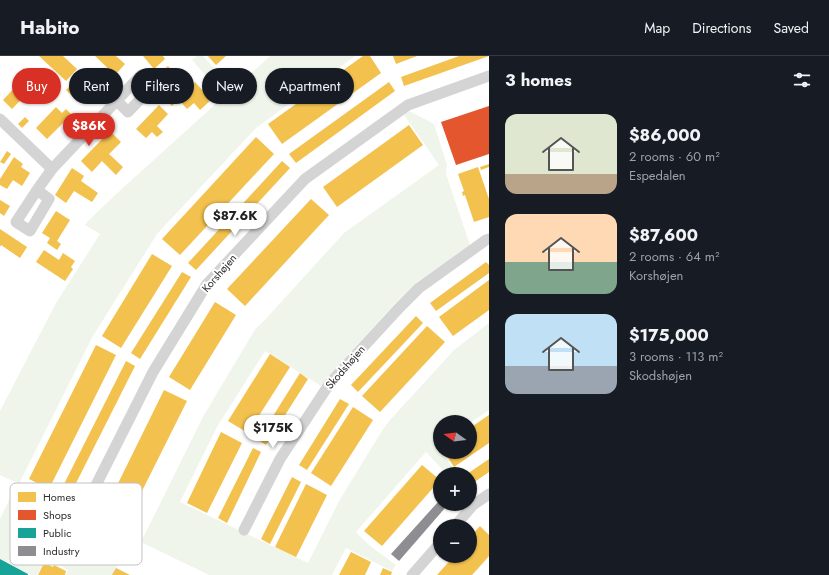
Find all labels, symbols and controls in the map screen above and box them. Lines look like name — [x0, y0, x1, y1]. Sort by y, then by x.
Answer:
text: Habito — [20, 14, 79, 41]
text: Map — [644, 18, 670, 38]
text: Directions — [692, 18, 752, 38]
text: Saved — [774, 18, 809, 38]
chip: Buy — [12, 68, 61, 104]
chip: Rent — [69, 68, 123, 104]
chip: Filters — [131, 68, 194, 104]
chip: New — [202, 68, 257, 104]
chip: Apartment — [265, 68, 354, 104]
text: 3 homes — [505, 68, 572, 92]
icon: filters — [791, 69, 813, 91]
pin: $86K — [65, 113, 113, 147]
text: $86K — [72, 116, 106, 135]
text: $86,000 — [629, 123, 701, 147]
icon: home — [537, 130, 585, 178]
text: 2 rooms · 60 m² — [629, 147, 720, 166]
text: Espedalen — [629, 166, 686, 185]
pin: $87.6K — [202, 203, 268, 237]
text: $87.6K — [213, 206, 257, 225]
text: $87,600 — [629, 223, 698, 247]
icon: home — [537, 230, 585, 278]
text: 2 rooms · 64 m² — [629, 247, 719, 266]
street label: Korshøjen — [198, 250, 240, 296]
text: Korshøjen — [629, 266, 683, 285]
text: $175,000 — [629, 323, 709, 347]
icon: home — [537, 330, 585, 378]
street label: Skodshøjen — [321, 342, 369, 392]
text: 3 rooms · 113 m² — [629, 347, 723, 366]
text: Skodshøjen — [629, 366, 692, 385]
pin: $175K — [245, 415, 301, 449]
north arrow — [433, 415, 477, 459]
map controls — [433, 415, 477, 563]
text: $175K — [253, 418, 293, 437]
button: + — [433, 467, 477, 511]
legend — [10, 483, 142, 565]
text: Homes — [43, 489, 76, 505]
text: Shops — [43, 507, 72, 523]
button: − — [433, 519, 477, 563]
text: Public — [43, 525, 72, 541]
text: Industry — [43, 543, 80, 559]

